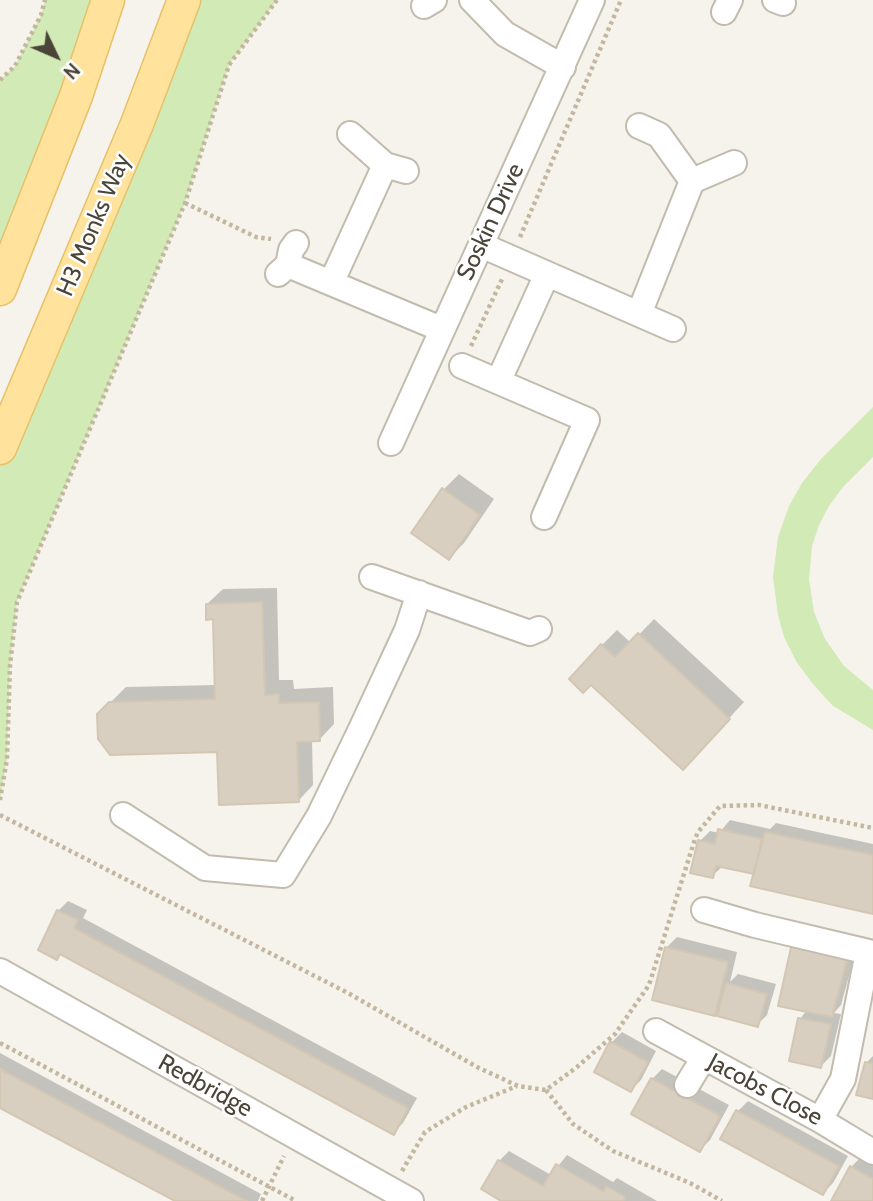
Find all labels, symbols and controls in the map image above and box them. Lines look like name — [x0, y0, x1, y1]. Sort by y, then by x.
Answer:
north arrow — [21, 21, 91, 91]
text: N — [59, 58, 84, 84]
street label: H3 Monks Way — [51, 149, 137, 301]
street label: Soskin Drive — [451, 159, 531, 285]
street label: Redbridge — [153, 1048, 257, 1124]
street label: Jacobs Close — [703, 1048, 827, 1132]

